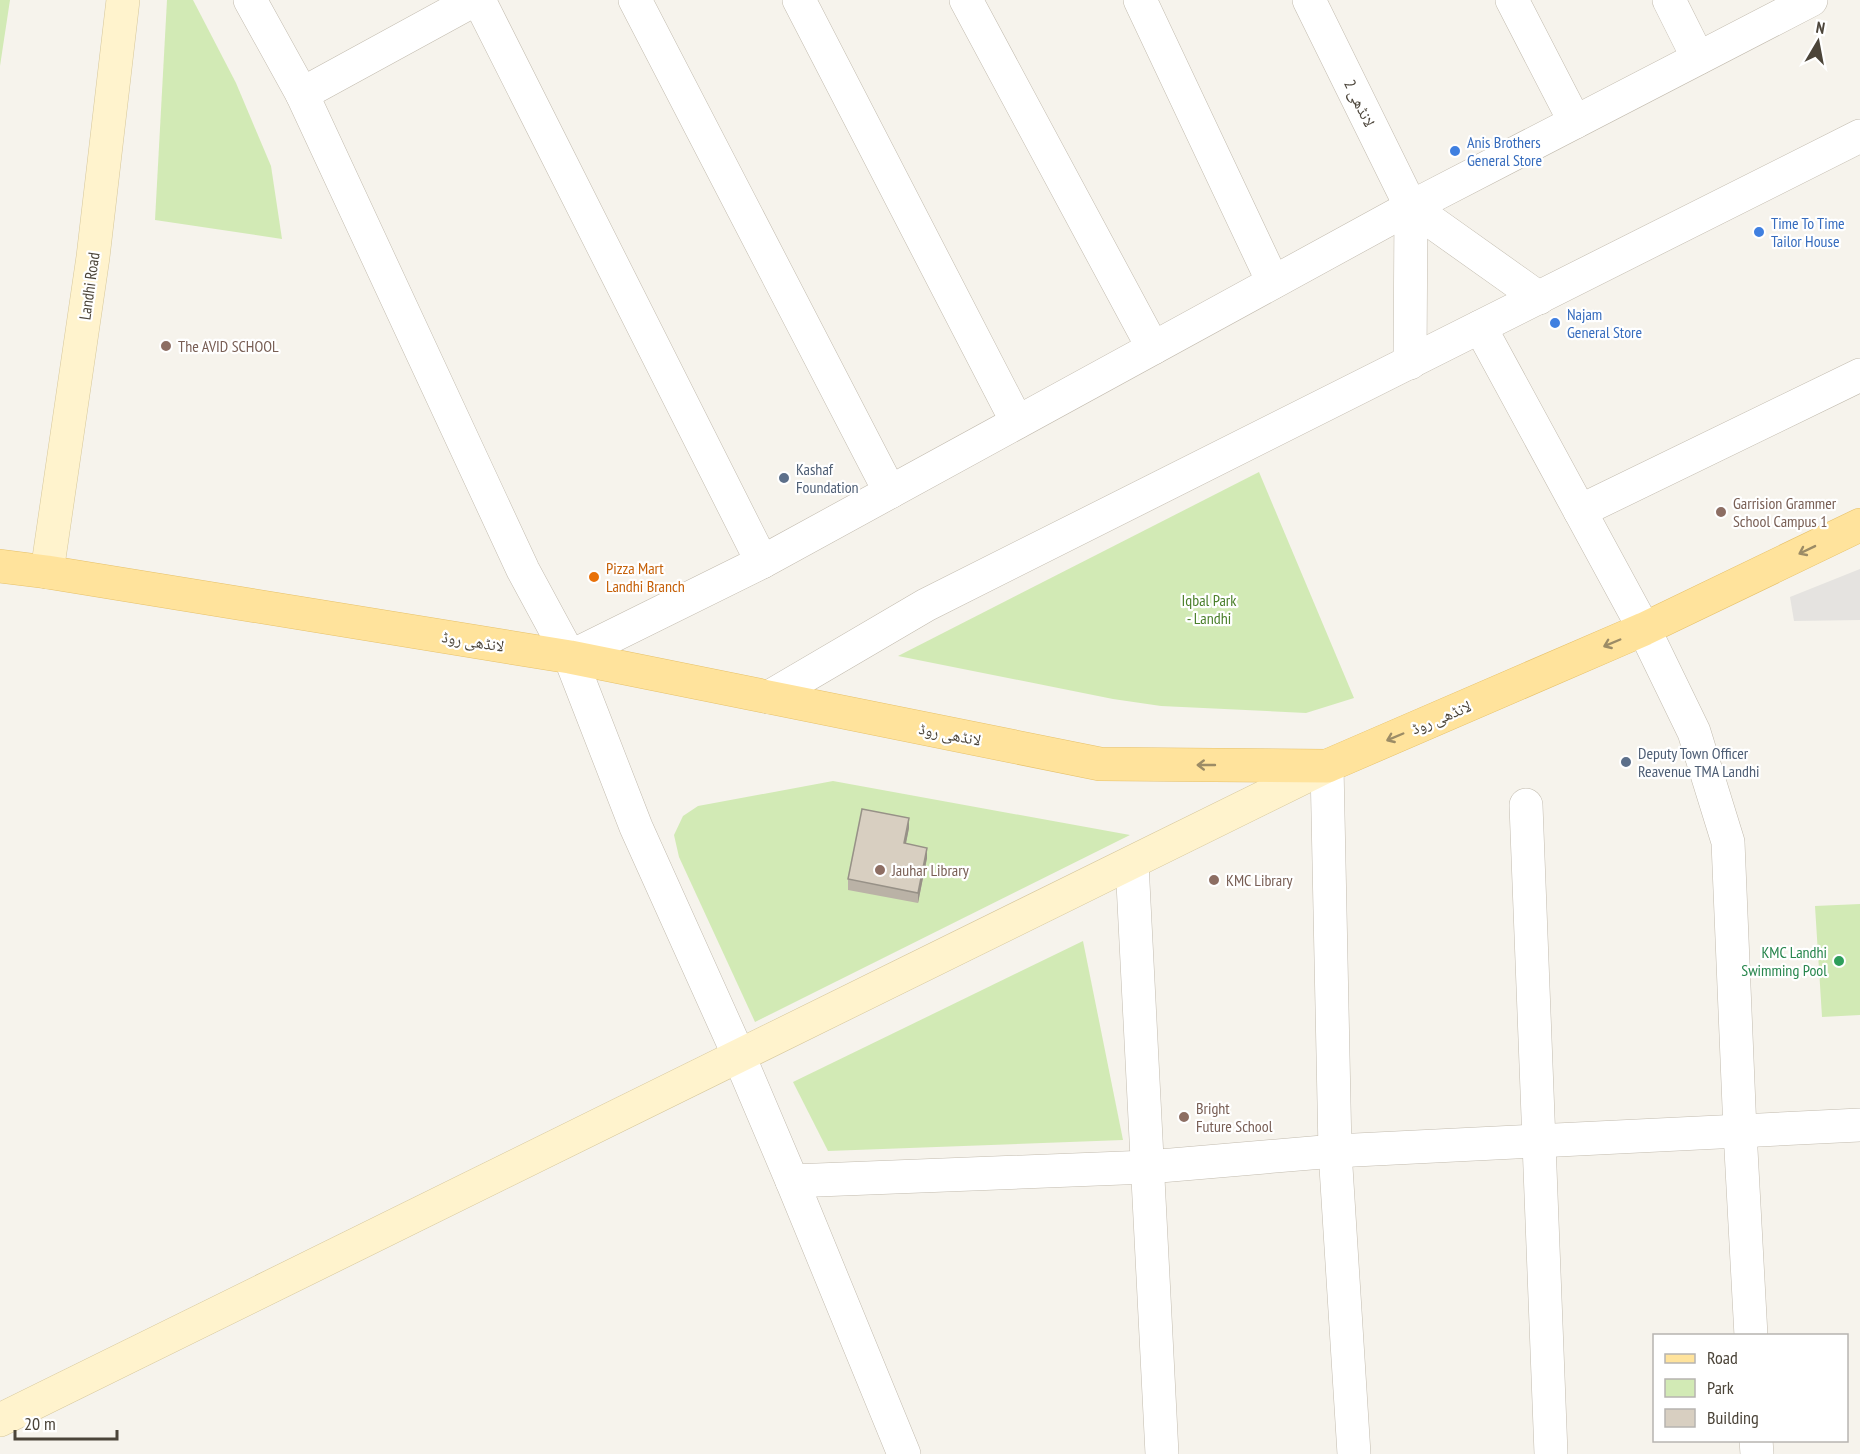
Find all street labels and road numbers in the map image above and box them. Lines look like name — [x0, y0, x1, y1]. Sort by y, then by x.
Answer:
street label: لانڈھی 2 — [1339, 76, 1380, 130]
street label: Landhi Road — [74, 251, 104, 321]
street label: لانڈھی روڈ — [440, 626, 506, 657]
street label: لانڈھی روڈ — [1408, 695, 1474, 739]
street label: لانڈھی روڈ — [917, 718, 983, 751]

